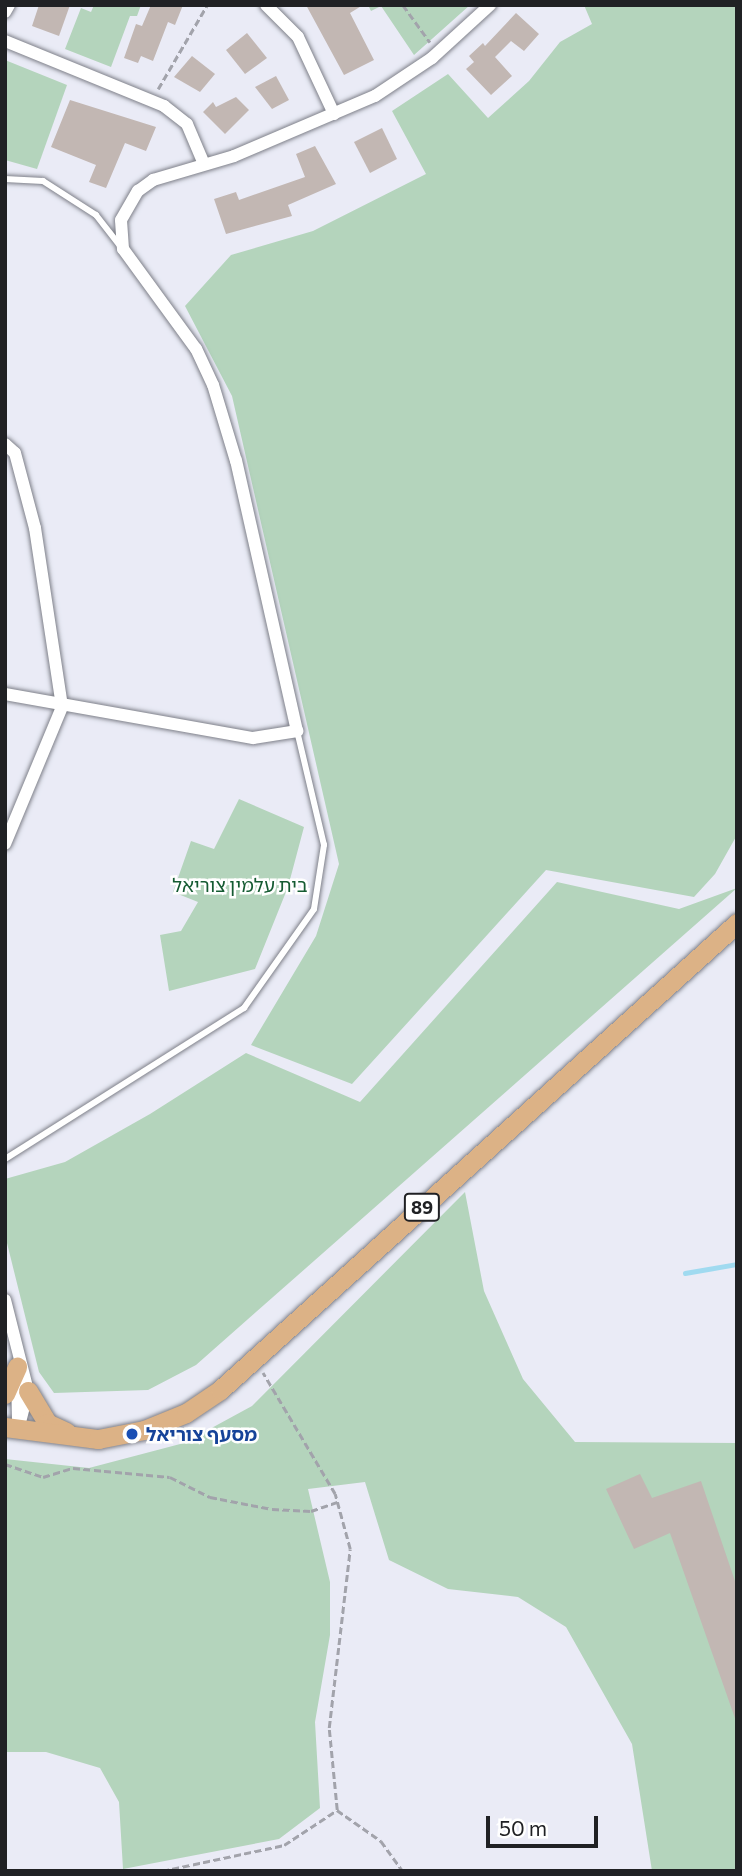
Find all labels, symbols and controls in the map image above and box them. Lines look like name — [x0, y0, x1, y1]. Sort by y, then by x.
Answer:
park label: בית עלמין צוריאל — [172, 874, 308, 896]
road number: 89 — [403, 1192, 441, 1222]
place label: מסעף צוריאל — [146, 1423, 257, 1445]
marker: מסעף צוריאל — [124, 1426, 140, 1442]
scale bar — [490, 1802, 602, 1846]
text: 50 m — [499, 1815, 547, 1840]

